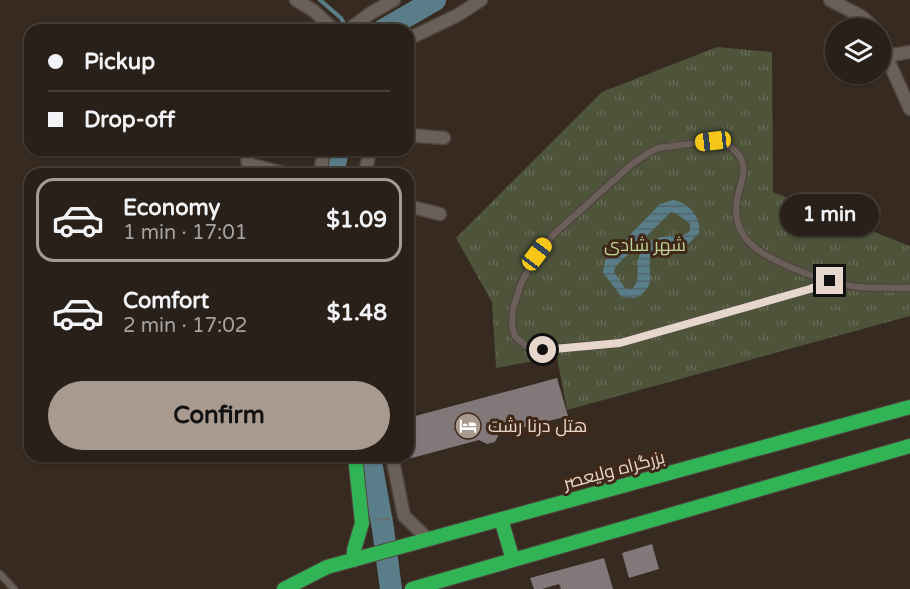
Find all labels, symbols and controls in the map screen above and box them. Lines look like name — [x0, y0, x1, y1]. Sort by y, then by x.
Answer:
map controls — [825, 18, 891, 84]
button: layers — [825, 18, 891, 84]
text: Pickup — [84, 49, 155, 75]
text: Drop-off — [84, 107, 175, 133]
car — [694, 130, 732, 152]
icon: car — [51, 193, 105, 247]
callout: 1 min — [780, 194, 880, 236]
text: Economy — [123, 195, 220, 221]
text: 1 min — [803, 203, 856, 227]
text: $1.09 — [326, 207, 387, 233]
text: 1 min · 17:01 — [123, 221, 247, 245]
car — [519, 234, 555, 274]
park label: شهر شادی — [604, 234, 686, 256]
route end — [816, 267, 843, 294]
icon: car — [51, 286, 105, 340]
text: Comfort — [123, 288, 209, 314]
text: $1.48 — [327, 300, 387, 326]
text: 2 min · 17:02 — [123, 314, 247, 338]
route start — [529, 336, 556, 363]
button: Confirm — [48, 381, 390, 450]
hotel icon: هتل درنا رشت — [453, 411, 483, 441]
place label: هتل درنا رشت — [488, 415, 587, 437]
street label: بزرگراه ولیعصر — [560, 446, 667, 494]

